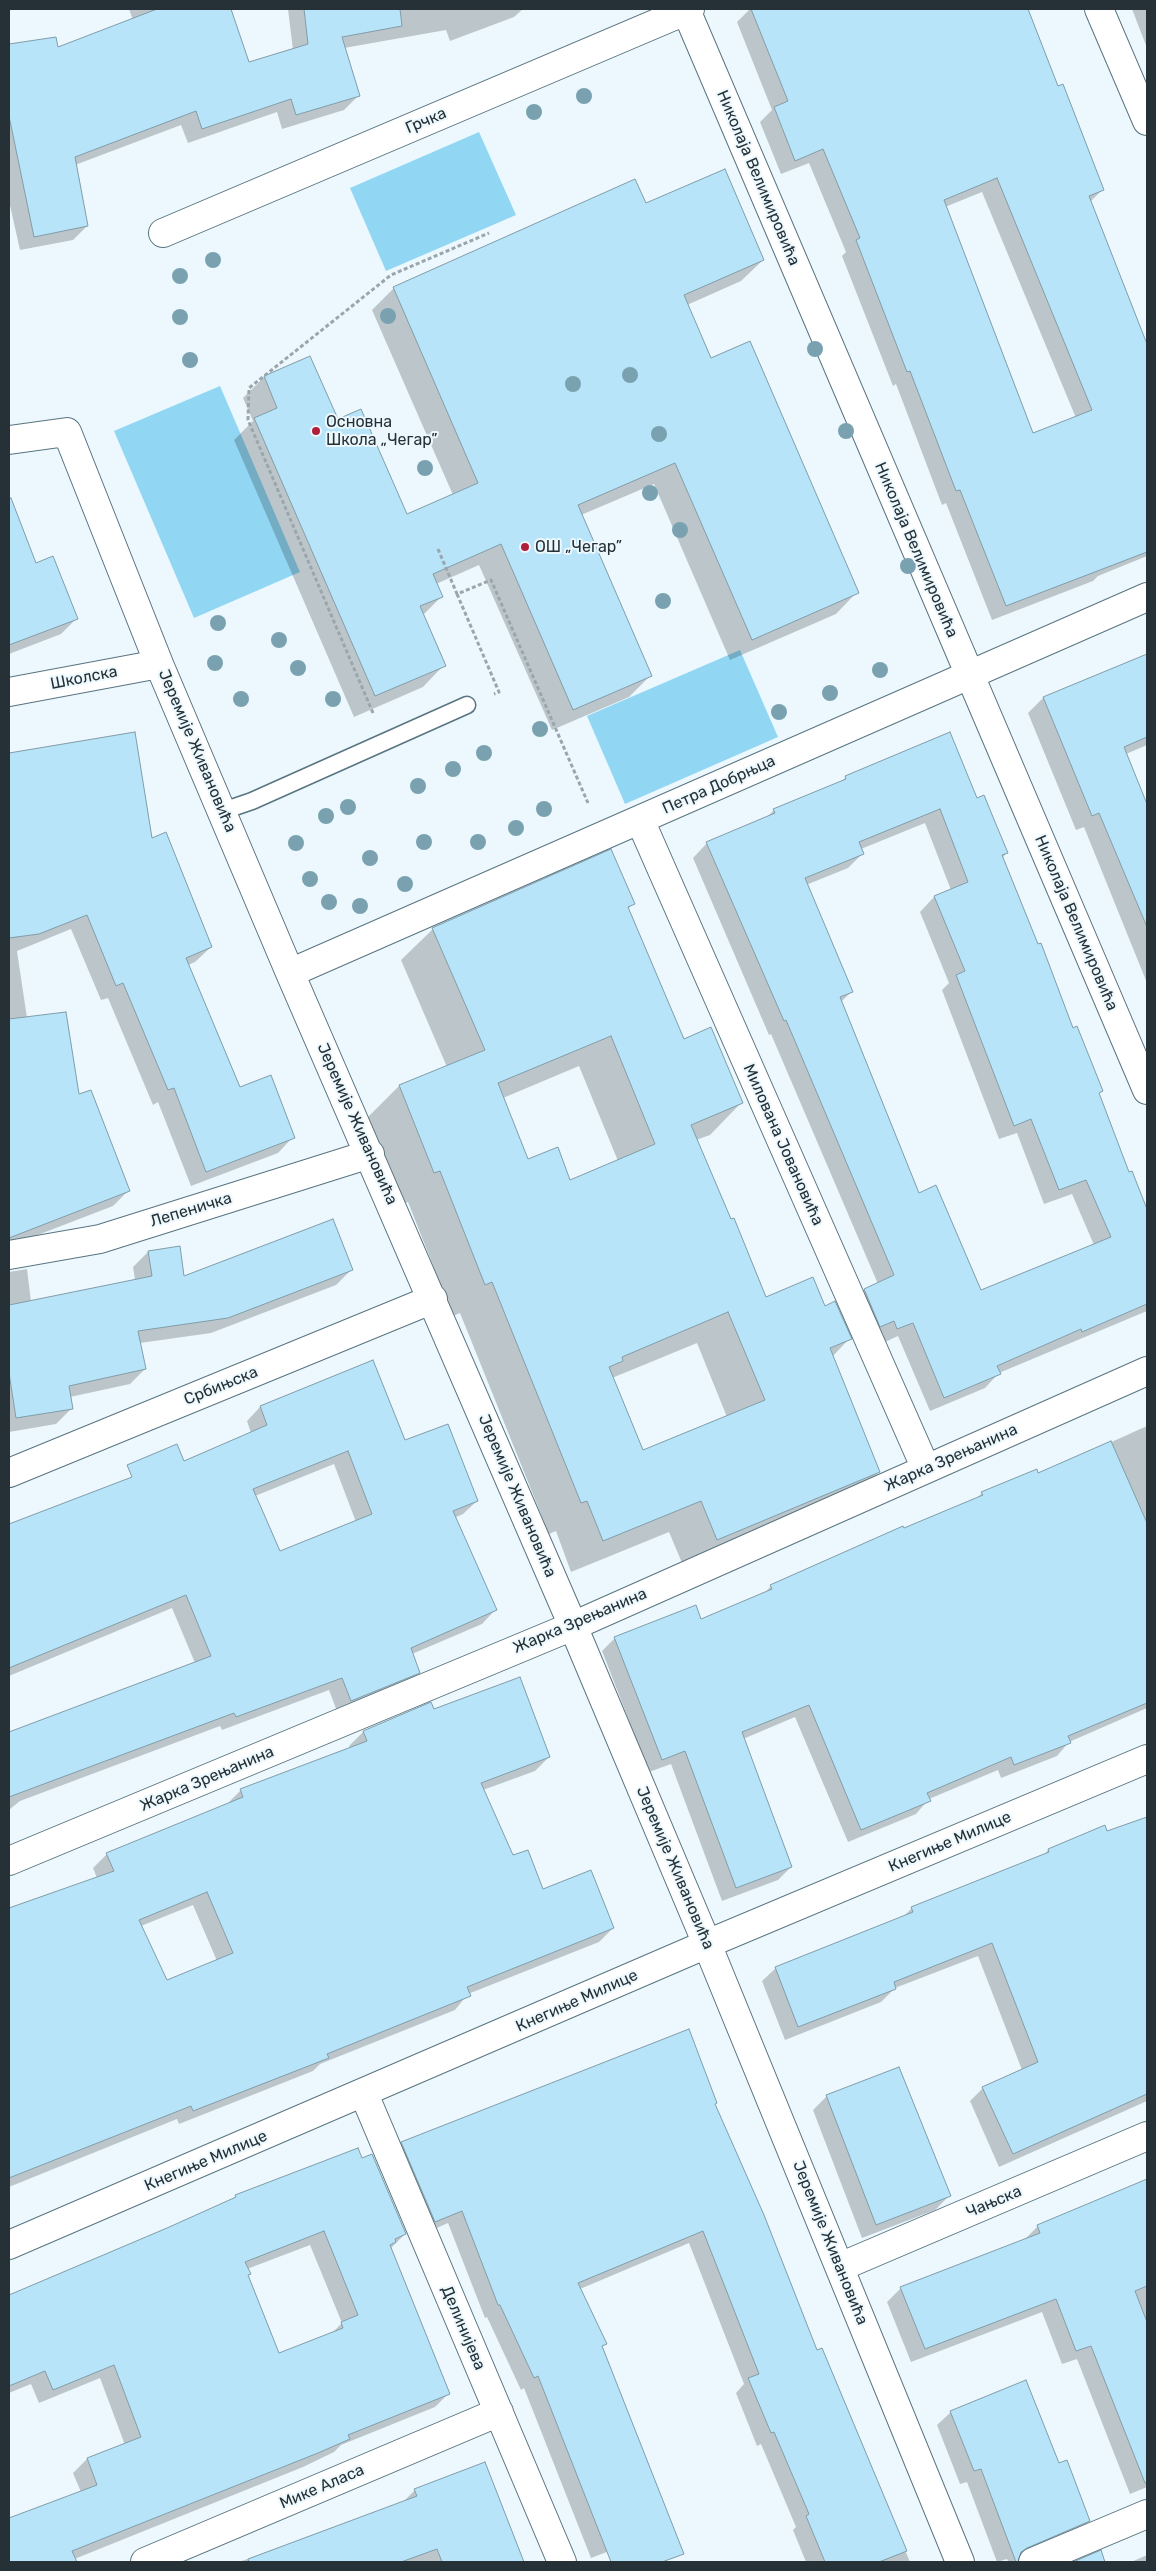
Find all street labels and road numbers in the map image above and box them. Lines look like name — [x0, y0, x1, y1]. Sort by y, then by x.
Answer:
street label: Николаја Велимировића — [712, 87, 804, 269]
street label: Грчка — [403, 104, 449, 138]
street label: Николаја Велимировића — [870, 459, 962, 641]
street label: Школска — [49, 662, 119, 694]
street label: Јеремије Живановића — [154, 667, 240, 835]
street label: Петра Добрњца — [660, 751, 778, 819]
street label: Николаја Велимировића — [1030, 832, 1122, 1014]
street label: Јеремије Живановића — [313, 1040, 401, 1208]
street label: Милована Јовановића — [739, 1061, 827, 1229]
street label: Лепеничка — [148, 1188, 234, 1232]
street label: Србињска — [181, 1362, 261, 1410]
street label: Јеремије Живановића — [474, 1412, 560, 1580]
street label: Жарка Зрењанина — [882, 1420, 1020, 1496]
street label: Жарка Зрењанина — [510, 1584, 650, 1658]
street label: Жарка Зрењанина — [137, 1742, 277, 1816]
street label: Јеремије Живановића — [632, 1784, 718, 1952]
street label: Кнегиње Милице — [886, 1807, 1014, 1877]
street label: Кнегиње Милице — [513, 1965, 641, 2037]
street label: Кнегиње Милице — [142, 2126, 270, 2196]
street label: Јеремије Живановића — [788, 2158, 872, 2328]
street label: Чањска — [963, 2182, 1025, 2222]
street label: Делинијева — [437, 2283, 489, 2373]
street label: Мике Аласа — [277, 2461, 367, 2513]

